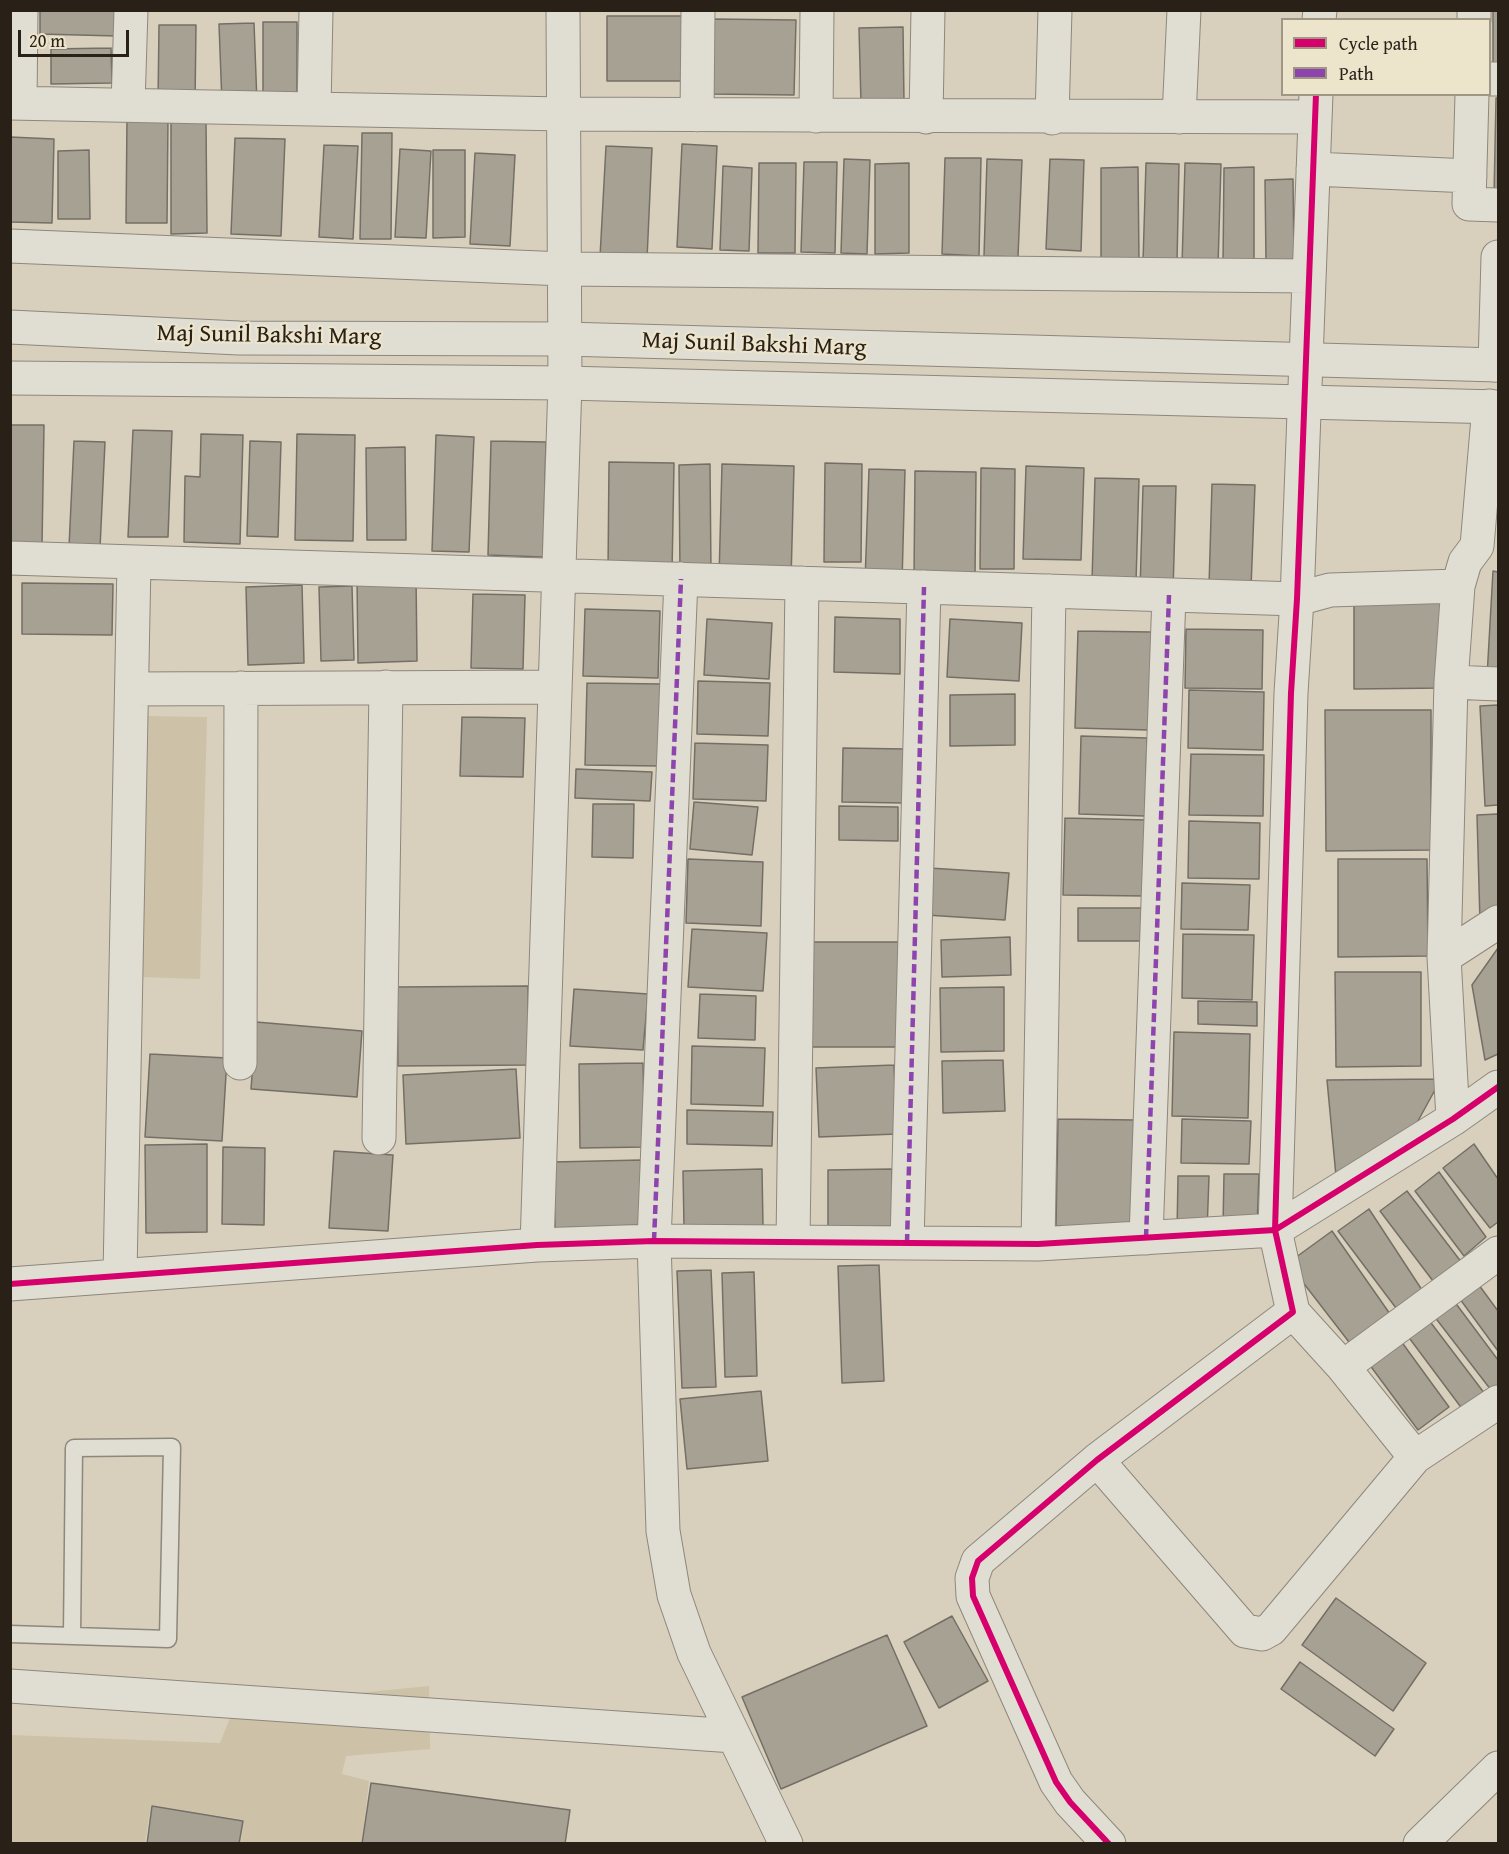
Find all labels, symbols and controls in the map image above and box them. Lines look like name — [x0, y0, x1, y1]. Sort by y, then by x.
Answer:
scale bar — [21, 18, 132, 56]
legend — [1281, 18, 1491, 96]
text: 20 m — [29, 27, 65, 54]
text: Cycle path — [1339, 30, 1418, 57]
text: Path — [1339, 60, 1374, 87]
street label: Maj Sunil Bakshi Marg — [156, 320, 382, 352]
street label: Maj Sunil Bakshi Marg — [641, 327, 867, 363]

